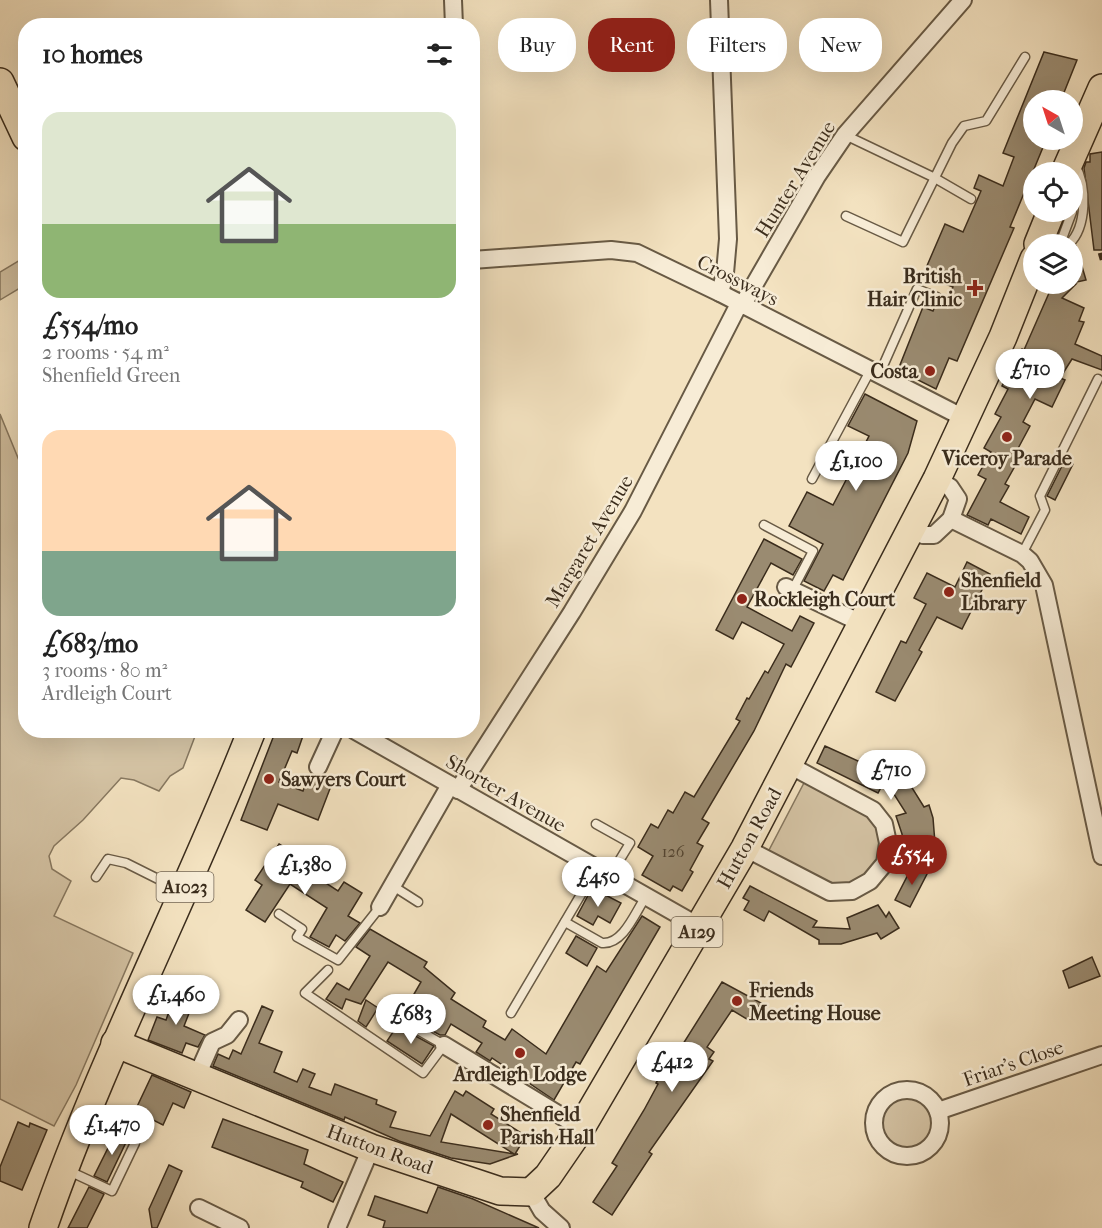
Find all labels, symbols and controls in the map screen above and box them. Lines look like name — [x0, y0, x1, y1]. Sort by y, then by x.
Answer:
chip: Buy — [498, 18, 576, 72]
chip: Rent — [588, 18, 675, 72]
chip: Filters — [687, 18, 787, 72]
chip: New — [799, 18, 882, 72]
icon: filters — [423, 38, 456, 71]
text: 10 homes — [42, 39, 143, 70]
north arrow — [1023, 90, 1083, 150]
map controls — [1023, 90, 1083, 294]
street label: Hunter Avenue — [750, 117, 840, 242]
icon: home — [195, 151, 303, 259]
button: locate — [1023, 162, 1083, 222]
button: layers — [1023, 234, 1083, 294]
street label: Crossways — [693, 250, 782, 311]
place label: British Hair Clinic — [867, 265, 963, 311]
marker: British Hair Clinic — [966, 279, 984, 297]
text: £554/mo — [42, 310, 138, 341]
text: 2 rooms · 54 m² — [42, 341, 169, 364]
pin: £710 — [994, 349, 1066, 400]
text: £710 — [1009, 357, 1051, 380]
place label: Costa — [871, 360, 919, 383]
text: Shenfield Green — [42, 364, 180, 387]
marker: Costa — [923, 364, 937, 378]
marker: Viceroy Parade — [1000, 430, 1014, 444]
pin: £1,100 — [807, 441, 905, 492]
place label: Viceroy Parade — [941, 447, 1072, 470]
text: £1,100 — [829, 449, 883, 472]
icon: home — [195, 469, 303, 577]
street label: Margaret Avenue — [541, 471, 638, 612]
place label: Shenfield Library — [961, 569, 1042, 615]
marker: Shenfield Library — [942, 585, 956, 599]
place label: Rockleigh Court — [754, 588, 896, 611]
marker: Rockleigh Court — [735, 592, 749, 606]
text: £683/mo — [42, 628, 138, 659]
text: 3 rooms · 80 m² — [42, 659, 167, 682]
text: Ardleigh Court — [42, 682, 172, 705]
street label: Shorter Avenue — [442, 750, 570, 837]
pin: £710 — [855, 750, 927, 801]
text: £710 — [870, 758, 912, 781]
place label: Sawyers Court — [281, 768, 407, 791]
marker: Sawyers Court — [262, 772, 276, 786]
street label: Hutton Road — [712, 783, 787, 893]
pin: £554 — [876, 835, 948, 886]
house number: 126 — [662, 842, 685, 861]
text: £554 — [891, 843, 933, 866]
pin: £1,380 — [256, 845, 354, 896]
text: £1,380 — [278, 853, 332, 876]
pin: £450 — [562, 857, 634, 908]
text: £450 — [576, 865, 620, 888]
road number: A1023 — [156, 872, 213, 902]
road number: A129 — [672, 917, 722, 947]
pin: £1,460 — [127, 975, 225, 1026]
place label: Friends Meeting House — [748, 979, 881, 1025]
text: £1,460 — [147, 983, 205, 1006]
pin: £683 — [375, 994, 447, 1045]
marker: Friends Meeting House — [730, 994, 744, 1008]
text: £683 — [390, 1002, 432, 1025]
street label: Friar's Close — [960, 1035, 1067, 1091]
pin: £412 — [636, 1042, 708, 1093]
marker: Ardleigh Lodge — [513, 1046, 527, 1060]
text: £412 — [651, 1050, 693, 1073]
place label: Ardleigh Lodge — [451, 1063, 587, 1086]
place label: Shenfield Parish Hall — [500, 1103, 595, 1149]
pin: £1,470 — [63, 1105, 161, 1156]
text: £1,470 — [83, 1113, 141, 1136]
marker: Shenfield Parish Hall — [481, 1118, 495, 1132]
street label: Hutton Road — [323, 1120, 437, 1180]

